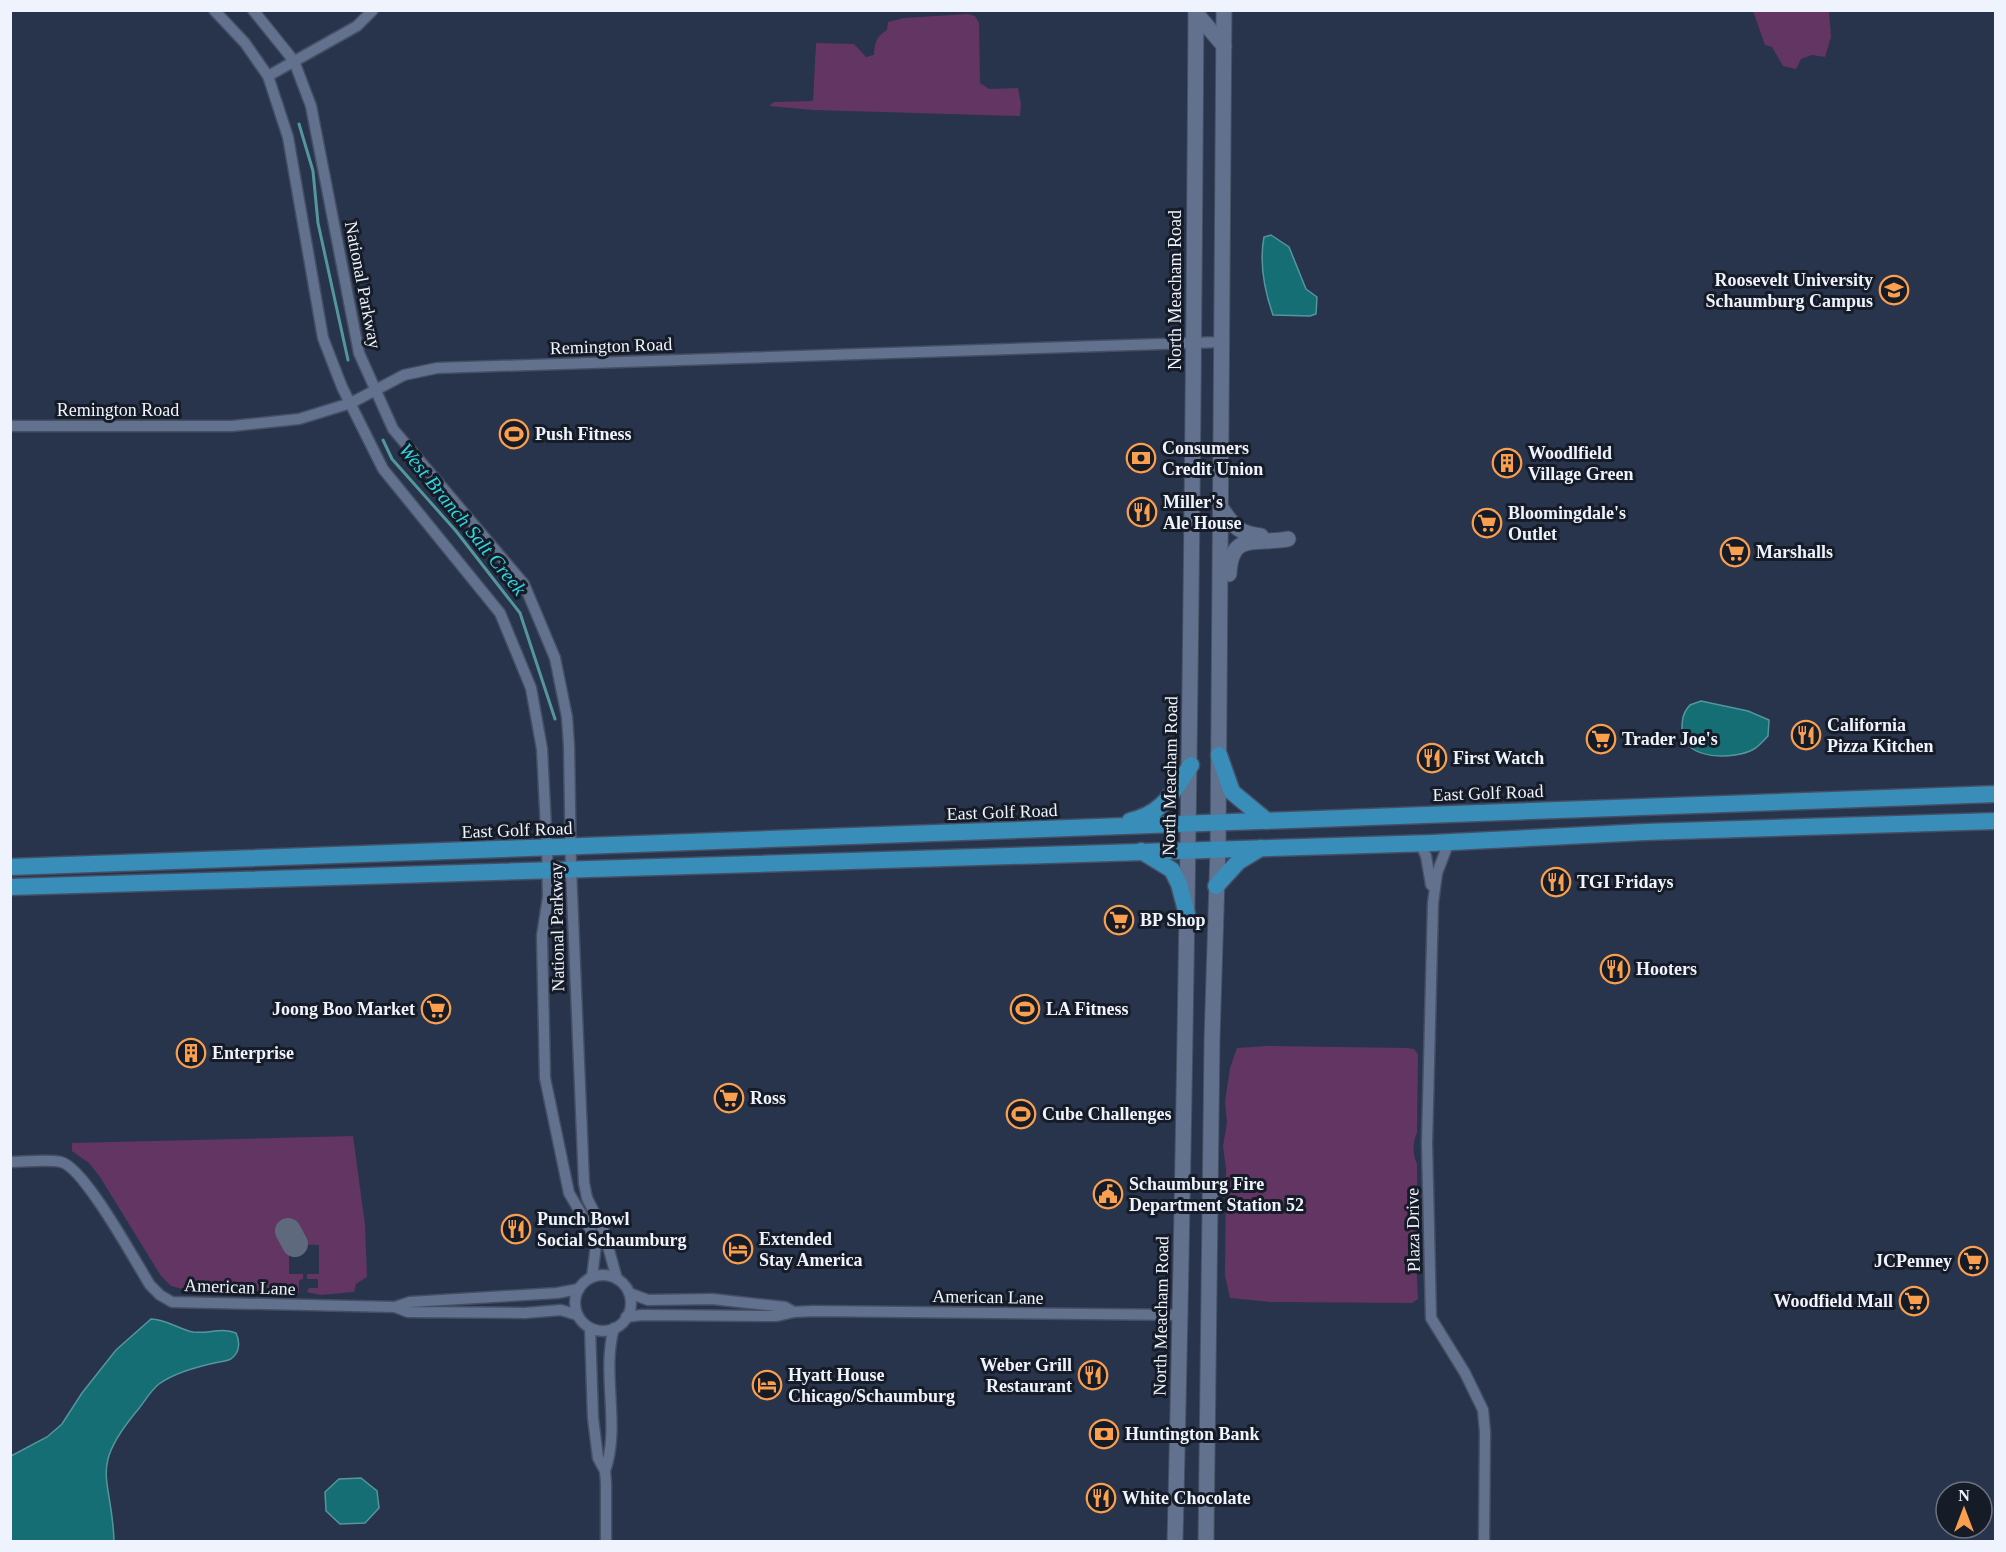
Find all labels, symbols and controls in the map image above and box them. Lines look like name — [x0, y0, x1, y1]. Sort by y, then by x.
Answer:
street label: North Meacham Road — [1165, 210, 1185, 370]
street label: National Parkway — [341, 220, 385, 350]
place label: Roosevelt University Schaumburg Campus — [1705, 270, 1873, 311]
school or university icon: Roosevelt University Schaumburg Campus — [1878, 274, 1910, 306]
street label: Remington Road — [549, 334, 673, 358]
street label: Remington Road — [57, 400, 179, 420]
sports icon: Push Fitness — [498, 418, 530, 450]
place label: Push Fitness — [535, 424, 632, 444]
place label: Consumers Credit Union — [1162, 438, 1263, 479]
water label: West Branch Salt Creek — [395, 439, 532, 600]
bank icon: Consumers Credit Union — [1125, 442, 1157, 474]
place label: Woodlfield Village Green — [1528, 443, 1633, 484]
building icon: Woodlfield Village Green — [1491, 447, 1523, 479]
place label: Miller's Ale House — [1163, 492, 1242, 533]
restaurant icon: Miller's Ale House — [1126, 496, 1158, 528]
place label: Bloomingdale's Outlet — [1508, 503, 1626, 544]
supermarket icon: Bloomingdale's Outlet — [1471, 507, 1503, 539]
supermarket icon: Marshalls — [1719, 536, 1751, 568]
place label: Marshalls — [1756, 542, 1833, 562]
street label: North Meacham Road — [1159, 696, 1181, 856]
place label: California Pizza Kitchen — [1827, 715, 1933, 756]
restaurant icon: California Pizza Kitchen — [1790, 719, 1822, 751]
supermarket icon: Trader Joe's — [1585, 723, 1617, 755]
place label: Trader Joe's — [1622, 729, 1718, 749]
restaurant icon: First Watch — [1416, 742, 1448, 774]
place label: First Watch — [1453, 748, 1544, 768]
street label: East Golf Road — [1432, 781, 1544, 805]
street label: East Golf Road — [946, 800, 1058, 824]
street label: East Golf Road — [461, 818, 573, 842]
street label: National Parkway — [546, 862, 568, 992]
restaurant icon: TGI Fridays — [1540, 866, 1572, 898]
place label: TGI Fridays — [1577, 872, 1674, 892]
supermarket icon: BP Shop — [1103, 904, 1135, 936]
place label: BP Shop — [1140, 910, 1206, 930]
restaurant icon: Hooters — [1599, 953, 1631, 985]
place label: Hooters — [1636, 959, 1697, 979]
supermarket icon: Joong Boo Market — [420, 993, 452, 1025]
sports icon: LA Fitness — [1009, 993, 1041, 1025]
place label: Joong Boo Market — [272, 999, 415, 1019]
place label: LA Fitness — [1046, 999, 1129, 1019]
building icon: Enterprise — [175, 1037, 207, 1069]
place label: Enterprise — [212, 1043, 294, 1063]
supermarket icon: Ross — [713, 1082, 745, 1114]
place label: Ross — [750, 1088, 786, 1108]
sports icon: Cube Challenges — [1005, 1098, 1037, 1130]
place label: Cube Challenges — [1042, 1104, 1172, 1124]
place label: Schaumburg Fire Department Station 52 — [1129, 1174, 1304, 1215]
public building icon: Schaumburg Fire Department Station 52 — [1092, 1178, 1124, 1210]
street label: Plaza Drive — [1402, 1188, 1424, 1272]
place label: Punch Bowl Social Schaumburg — [537, 1209, 687, 1250]
restaurant icon: Punch Bowl Social Schaumburg — [500, 1213, 532, 1245]
place label: Extended Stay America — [759, 1229, 862, 1270]
hotel icon: Extended Stay America — [722, 1233, 754, 1265]
street label: North Meacham Road — [1150, 1236, 1172, 1396]
supermarket icon: JCPenney — [1957, 1245, 1989, 1277]
place label: JCPenney — [1874, 1251, 1952, 1271]
street label: American Lane — [184, 1275, 296, 1299]
supermarket icon: Woodfield Mall — [1898, 1285, 1930, 1317]
street label: American Lane — [932, 1286, 1044, 1308]
place label: Woodfield Mall — [1773, 1291, 1893, 1311]
place label: Weber Grill Restaurant — [980, 1355, 1072, 1396]
restaurant icon: Weber Grill Restaurant — [1077, 1359, 1109, 1391]
place label: Hyatt House Chicago/Schaumburg — [788, 1365, 955, 1406]
hotel icon: Hyatt House Chicago/Schaumburg — [751, 1369, 783, 1401]
bank icon: Huntington Bank — [1088, 1418, 1120, 1450]
place label: Huntington Bank — [1125, 1424, 1260, 1444]
north arrow — [1934, 1480, 1994, 1540]
restaurant icon: White Chocolate — [1085, 1482, 1117, 1514]
text: N — [1958, 1487, 1970, 1504]
place label: White Chocolate — [1122, 1488, 1250, 1508]

